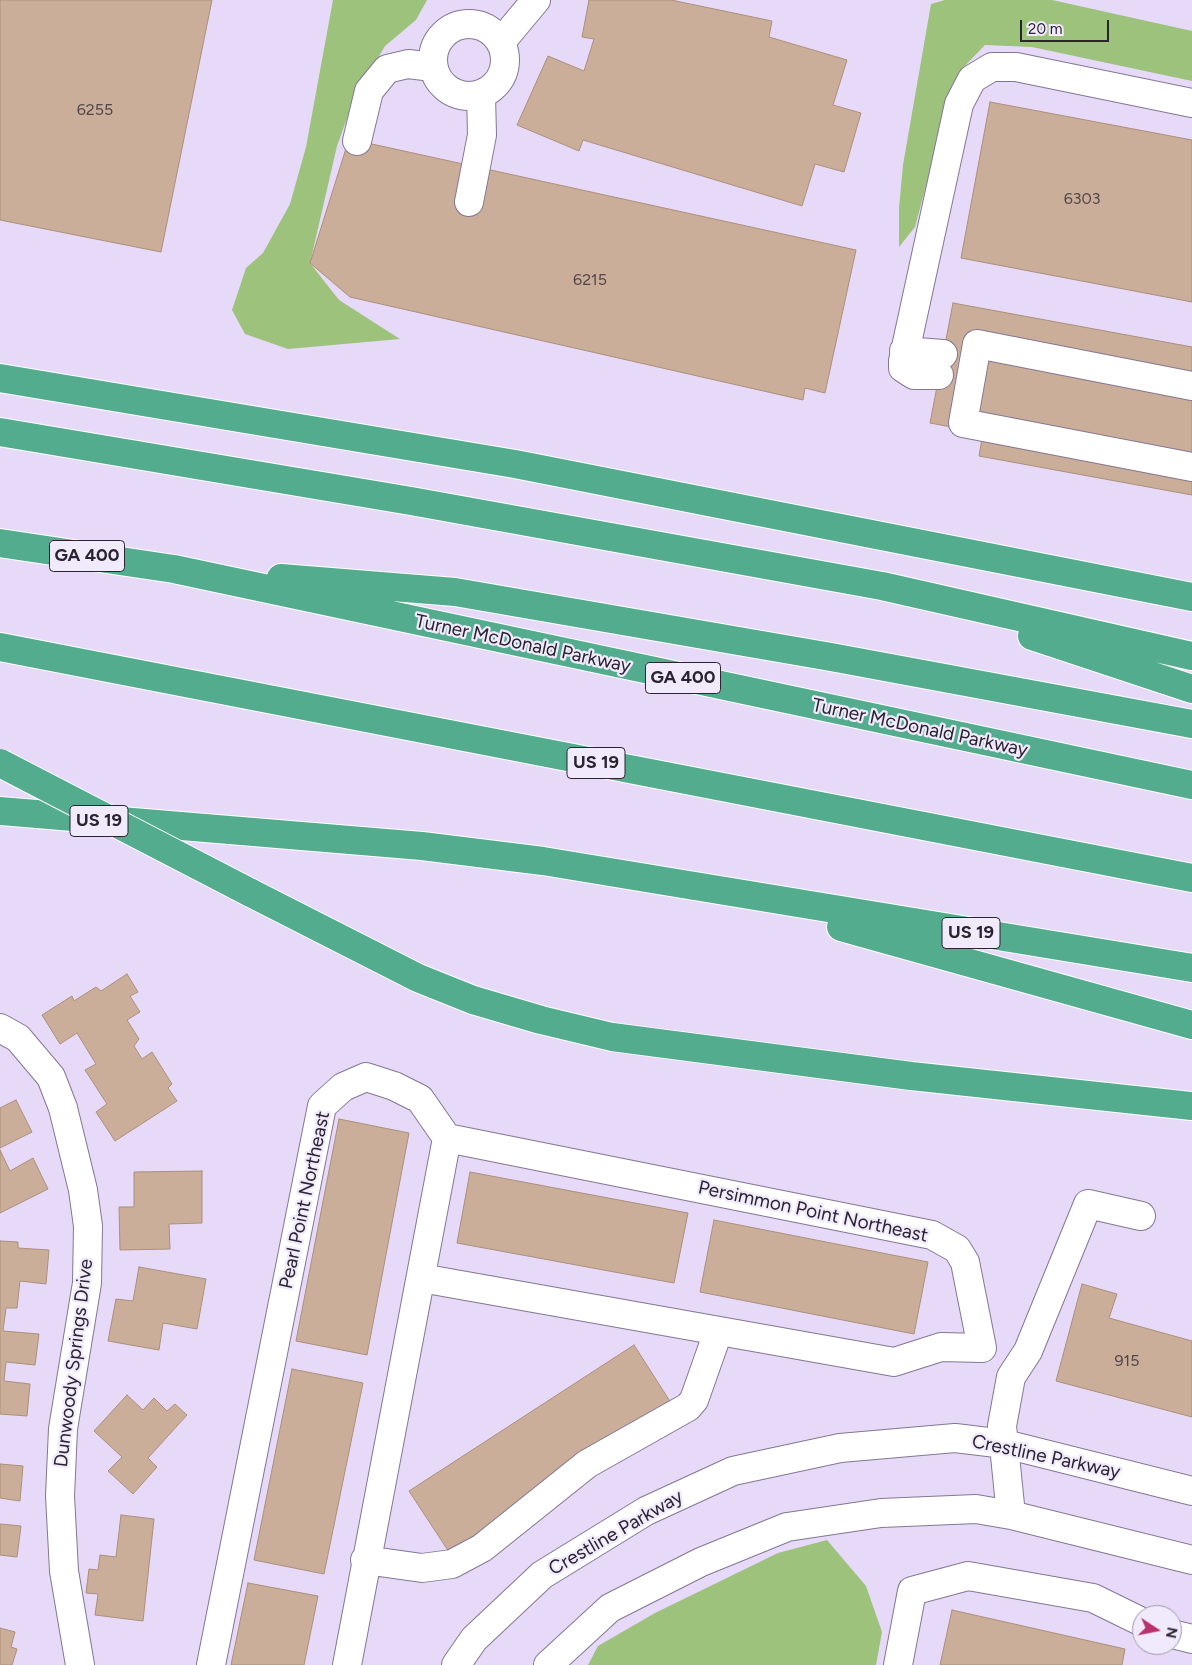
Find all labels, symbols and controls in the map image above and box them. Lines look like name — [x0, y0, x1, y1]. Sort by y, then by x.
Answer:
scale bar — [1022, 10, 1111, 42]
text: 20 m — [1028, 20, 1062, 38]
house number: 6255 — [77, 100, 113, 120]
house number: 6303 — [1064, 189, 1100, 209]
house number: 6215 — [573, 270, 607, 290]
road number: GA 400 — [49, 540, 124, 572]
street label: Turner McDonald Parkway — [413, 610, 633, 678]
road number: GA 400 — [646, 662, 720, 694]
street label: Turner McDonald Parkway — [810, 694, 1030, 762]
road number: US 19 — [567, 748, 625, 778]
road number: US 19 — [70, 806, 128, 836]
road number: US 19 — [942, 918, 1000, 948]
street label: Pearl Point Northeast — [275, 1109, 335, 1291]
street label: Persimmon Point Northeast — [696, 1176, 930, 1248]
street label: Dunwoody Springs Drive — [50, 1258, 98, 1468]
house number: 915 — [1115, 1351, 1139, 1371]
street label: Crestline Parkway — [970, 1430, 1122, 1484]
street label: Crestline Parkway — [545, 1485, 687, 1581]
north arrow — [1132, 1605, 1182, 1655]
text: N — [1162, 1626, 1181, 1640]

